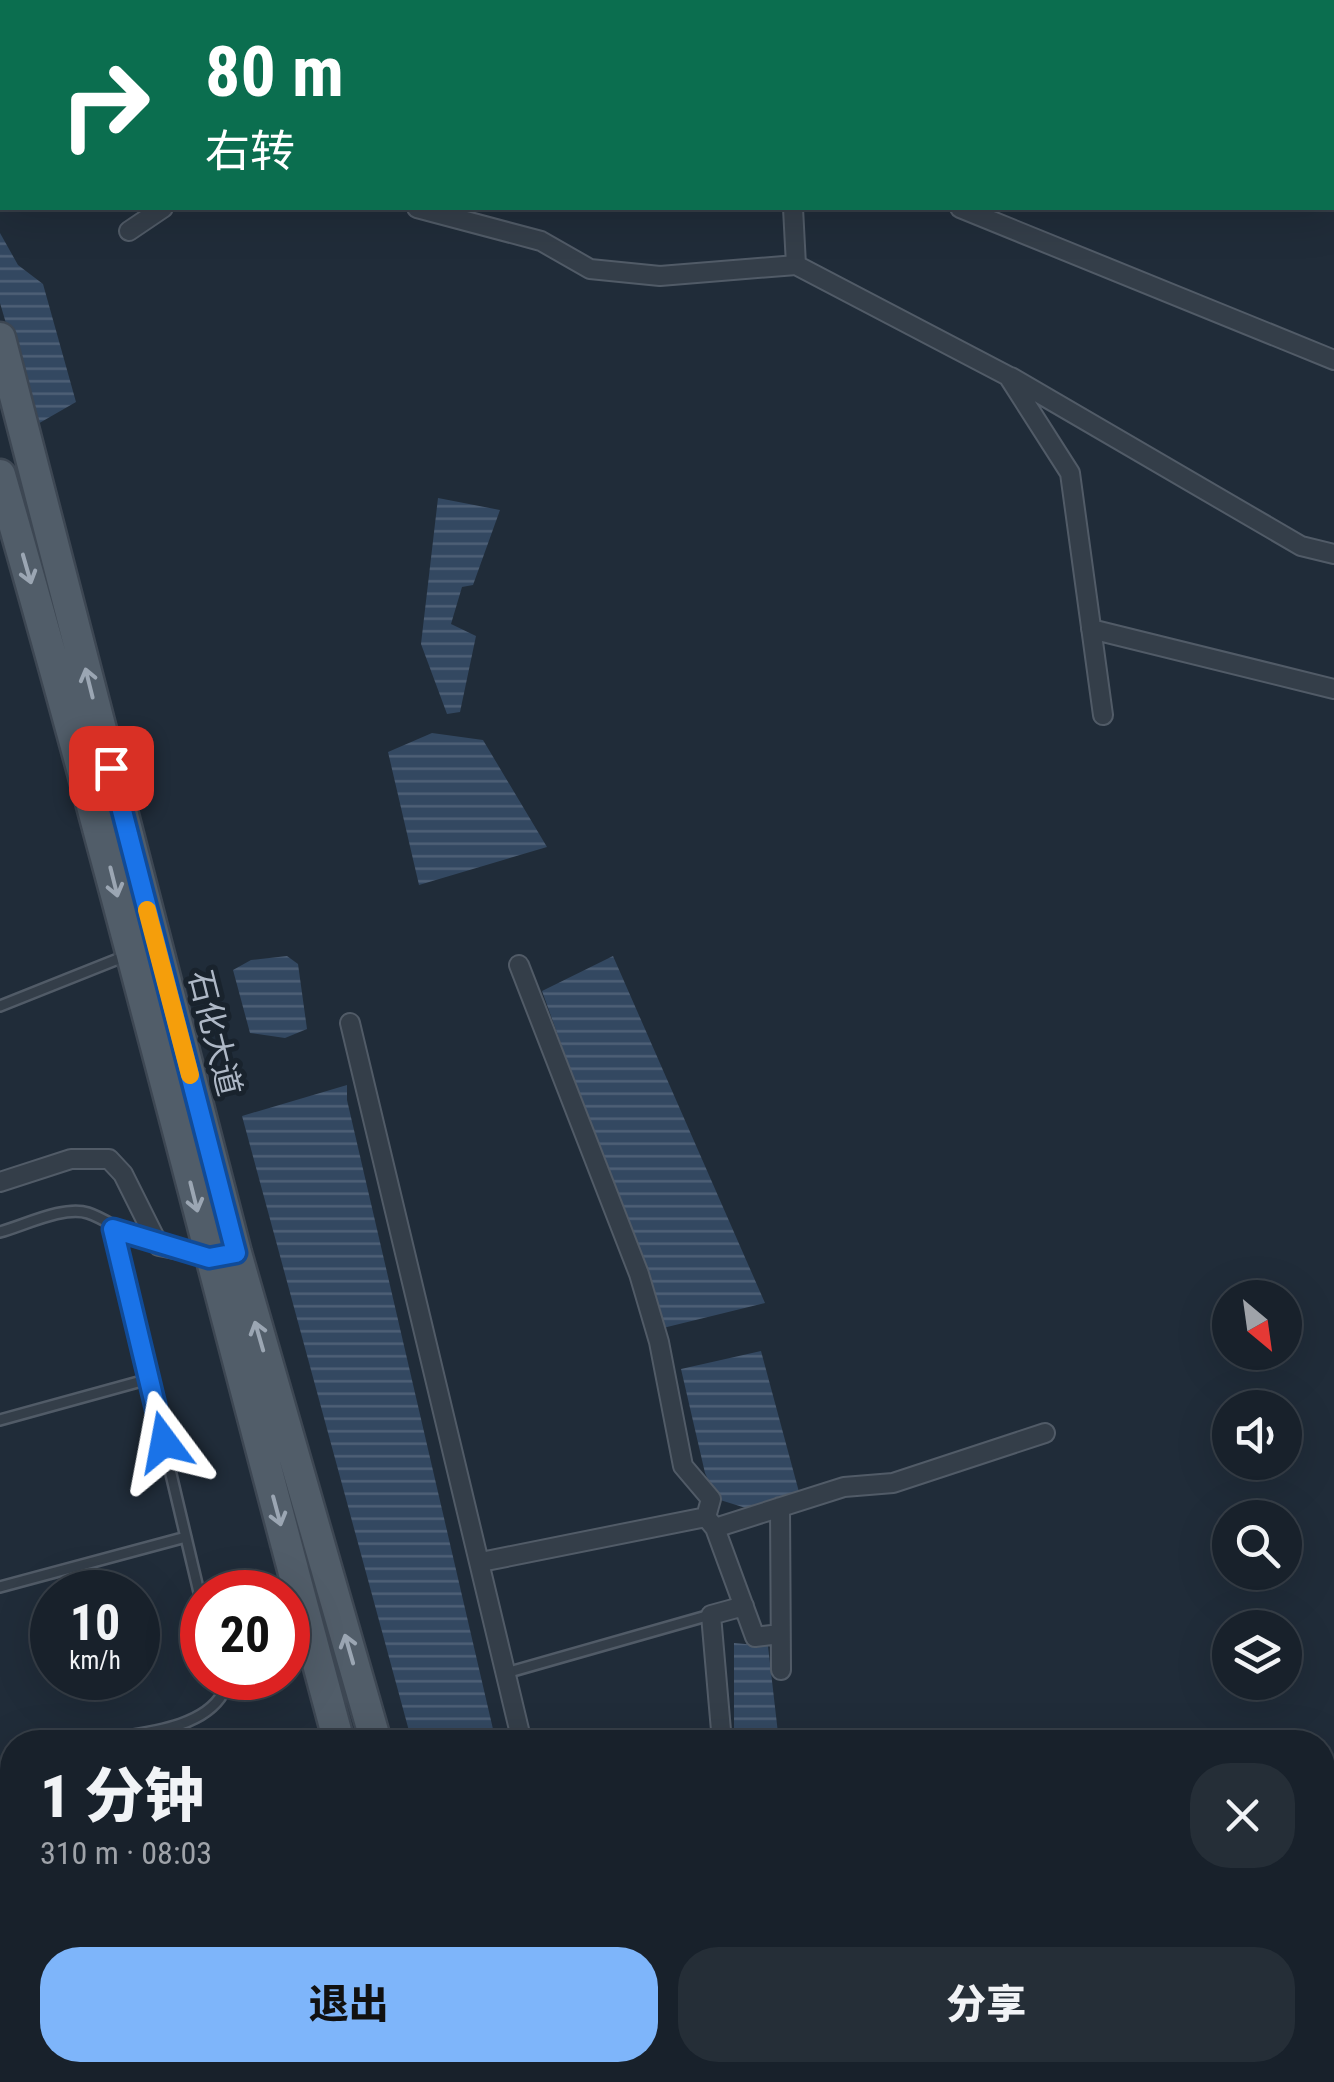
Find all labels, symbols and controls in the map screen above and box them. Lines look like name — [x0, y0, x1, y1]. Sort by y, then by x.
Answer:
text: 80 m — [205, 31, 344, 113]
icon: right — [40, 40, 170, 170]
text: 右转 — [205, 125, 295, 178]
one-way arrow — [19, 553, 37, 584]
one-way arrow — [79, 668, 97, 700]
pin — [69, 726, 154, 811]
icon: arrive — [84, 741, 139, 796]
one-way arrow — [106, 865, 124, 897]
street label: 石化大道 — [181, 966, 249, 1100]
one-way arrow — [185, 1181, 204, 1212]
north arrow — [1212, 1280, 1302, 1370]
map controls — [1212, 1280, 1302, 1700]
one-way arrow — [249, 1321, 267, 1353]
position arrow — [112, 1390, 216, 1494]
button: sound — [1212, 1390, 1302, 1480]
one-way arrow — [268, 1495, 287, 1526]
button: search — [1212, 1500, 1302, 1590]
speed limit sign: 20 — [180, 1570, 310, 1700]
text: 10 — [70, 1594, 120, 1652]
button: layers — [1212, 1610, 1302, 1700]
one-way arrow — [339, 1634, 357, 1665]
text: km/h — [69, 1646, 121, 1675]
text: 1 分钟 — [40, 1761, 204, 1832]
button: close — [1190, 1763, 1295, 1868]
text: 310 m · 08:03 — [40, 1834, 212, 1872]
button: 退出 — [40, 1947, 658, 2062]
button: 分享 — [678, 1947, 1295, 2062]

